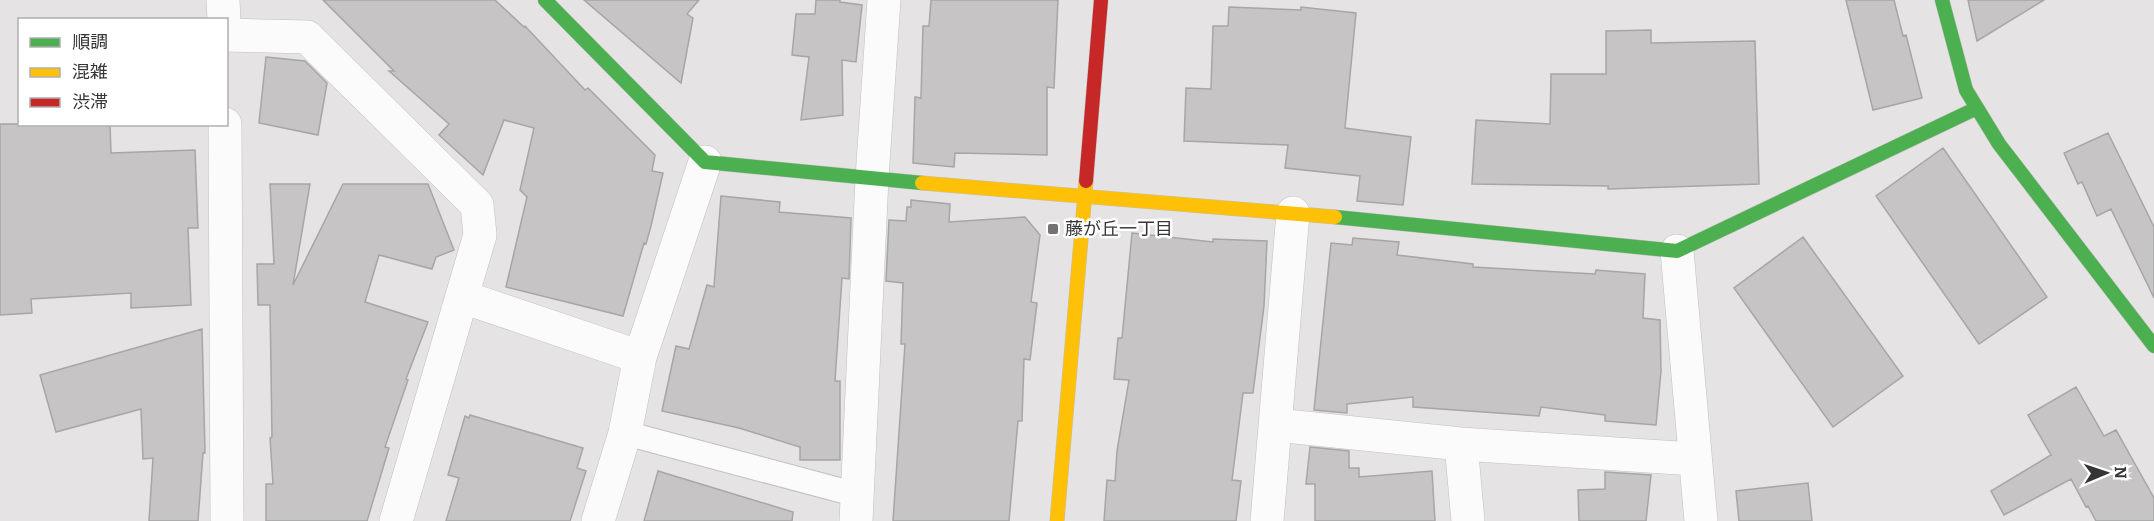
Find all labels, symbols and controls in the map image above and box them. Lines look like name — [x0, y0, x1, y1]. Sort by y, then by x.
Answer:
legend — [18, 18, 228, 126]
text: 順調 — [72, 31, 108, 53]
text: 混雑 — [72, 61, 108, 83]
text: 渋滞 — [72, 91, 108, 113]
place label: 藤が丘一丁目 — [1065, 218, 1173, 240]
marker: 藤が丘一丁目 — [1046, 222, 1060, 236]
north arrow — [2076, 443, 2136, 503]
text: N — [2111, 466, 2130, 479]

